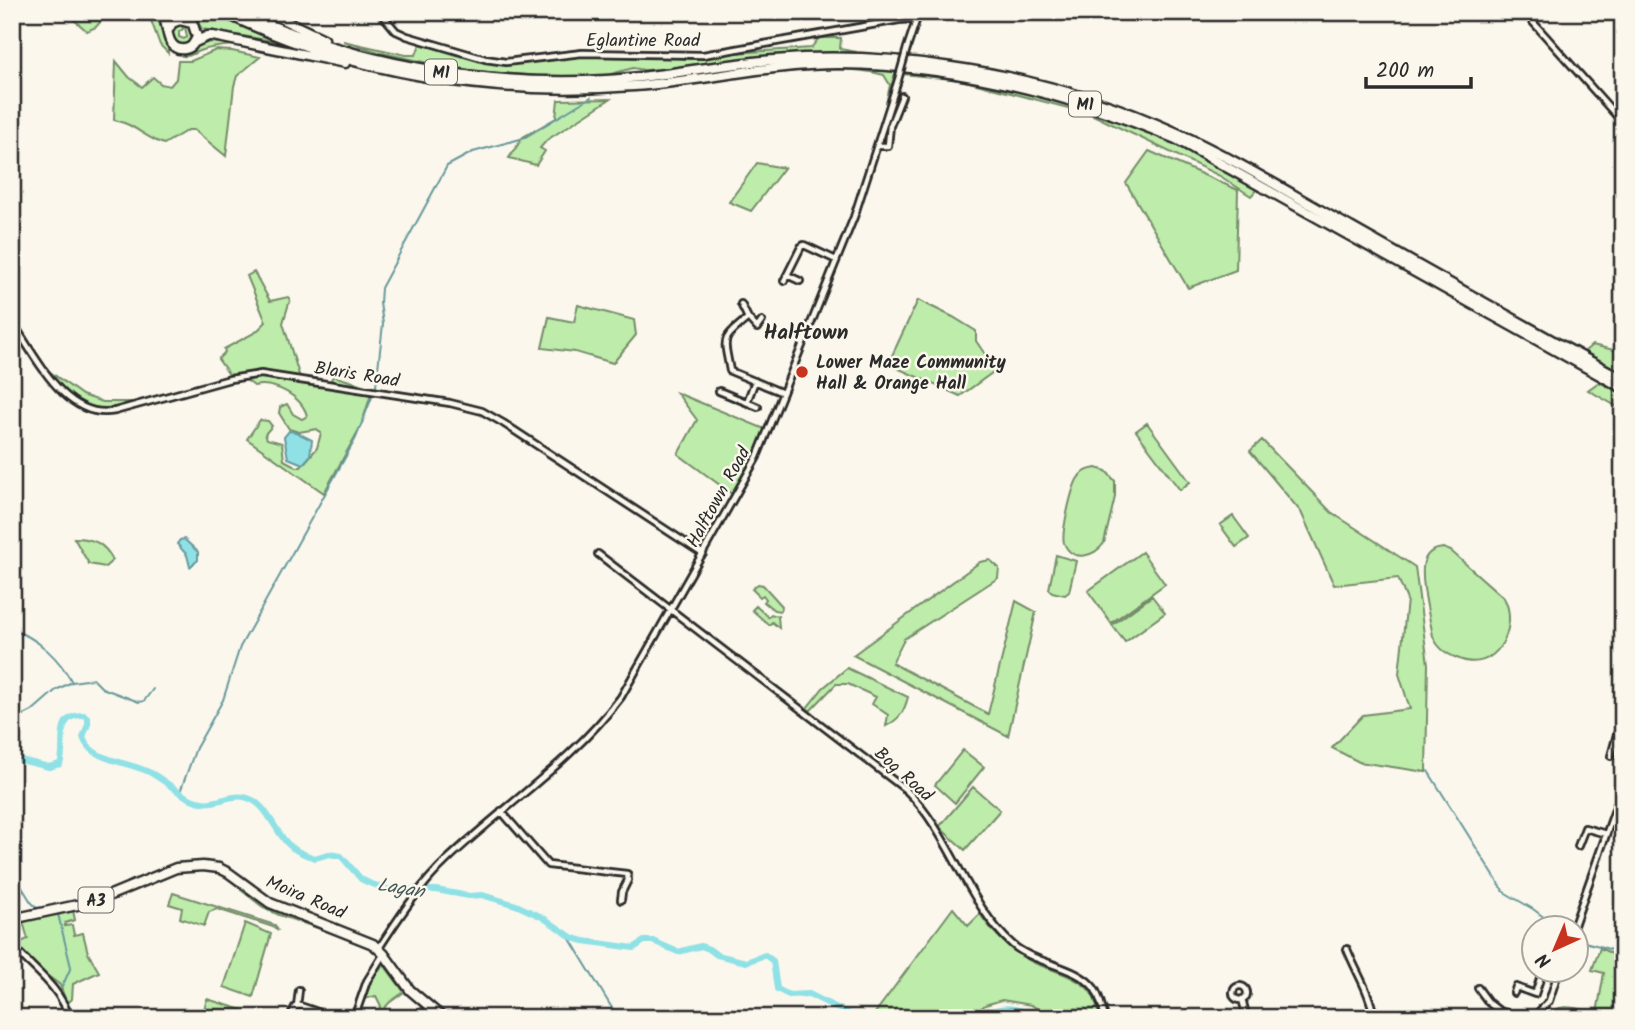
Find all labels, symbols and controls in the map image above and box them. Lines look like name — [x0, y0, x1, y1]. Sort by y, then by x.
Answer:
street label: Eglantine Road — [586, 27, 701, 56]
scale bar — [1366, 46, 1470, 90]
text: 200 m — [1376, 55, 1434, 88]
road number: M1 — [425, 60, 457, 85]
road number: M1 — [1069, 92, 1101, 116]
district label: Halftown — [764, 317, 848, 350]
place label: Lower Maze Community Hall & Orange Hall — [816, 349, 1007, 399]
street label: Blaris Road — [312, 354, 402, 397]
marker: Lower Maze Community Hall & Orange Hall — [794, 364, 810, 380]
street label: Halftown Road — [680, 441, 760, 554]
street label: Bog Road — [867, 740, 940, 810]
street label: Moira Road — [261, 869, 351, 929]
water label: Lagan — [375, 870, 428, 908]
road number: A3 — [78, 888, 114, 912]
north arrow — [1520, 914, 1590, 984]
text: N — [1530, 945, 1559, 975]

